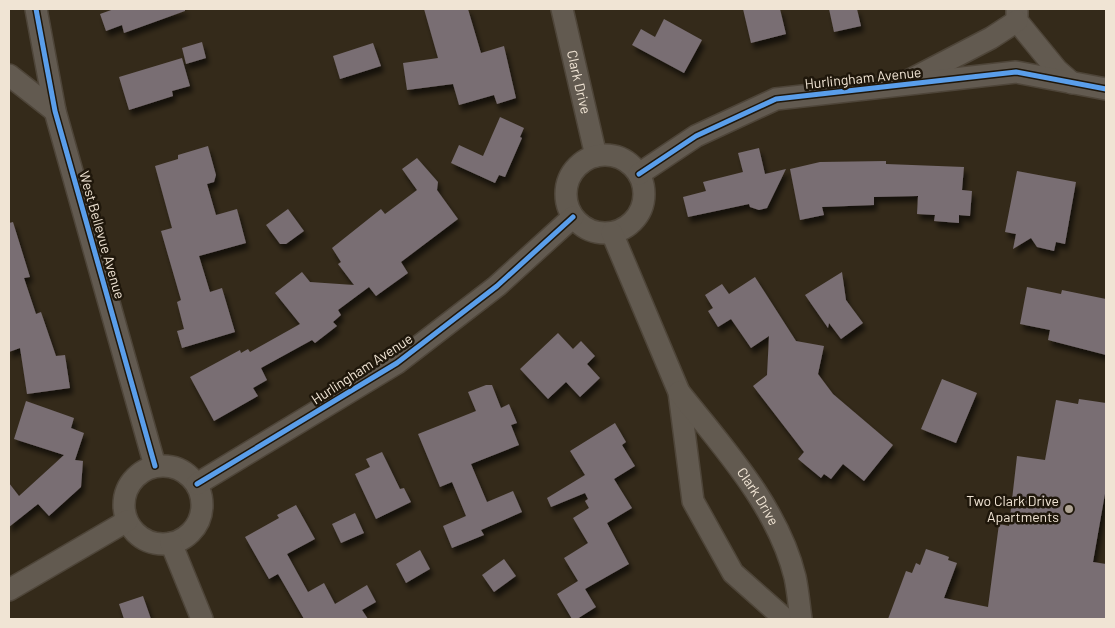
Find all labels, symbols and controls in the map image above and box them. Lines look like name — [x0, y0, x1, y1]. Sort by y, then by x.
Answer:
street label: Clark Drive — [564, 48, 595, 116]
street label: Hurlingham Avenue — [804, 63, 922, 92]
street label: West Bellevue Avenue — [76, 169, 129, 301]
street label: Hurlingham Avenue — [308, 330, 415, 408]
street label: Clark Drive — [734, 464, 783, 528]
place label: Two Clark Drive Apartments — [966, 492, 1059, 525]
marker: Two Clark Drive Apartments — [1063, 503, 1075, 515]

